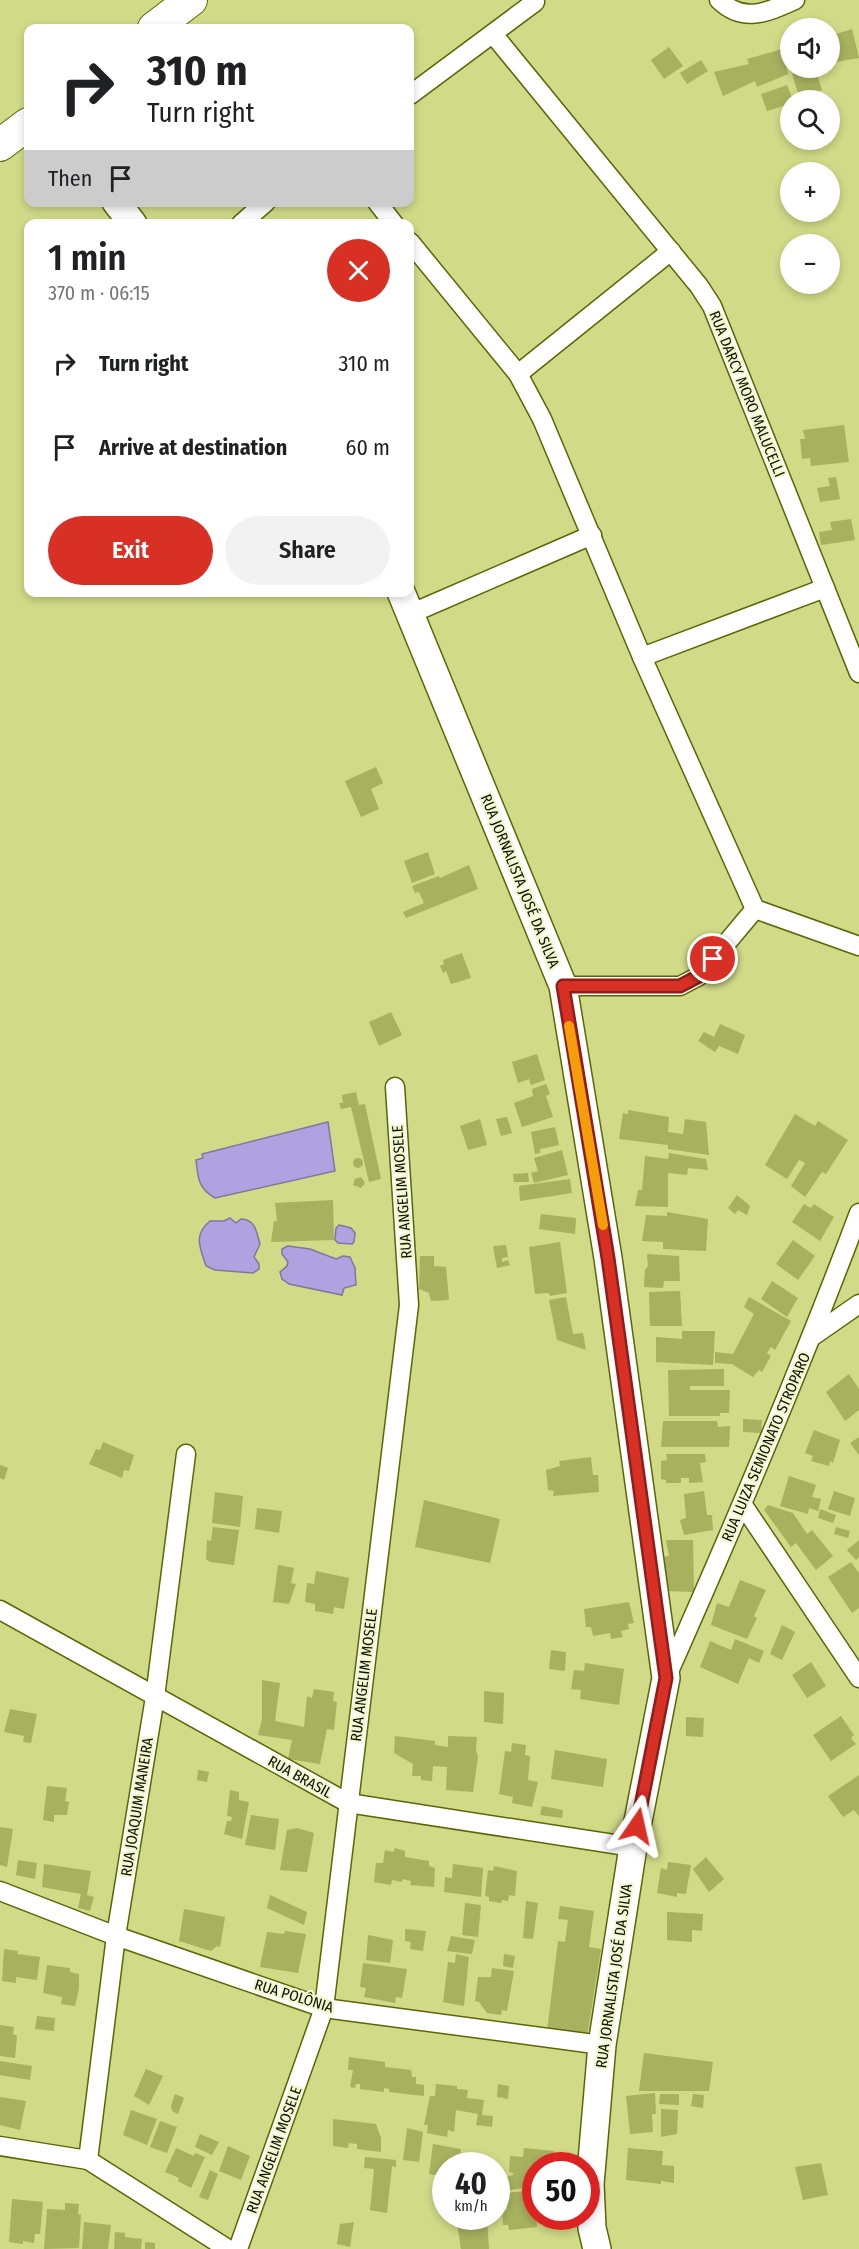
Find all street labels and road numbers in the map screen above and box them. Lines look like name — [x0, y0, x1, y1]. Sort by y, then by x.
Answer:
street label: RUA DARCY MORO MALUCELLI — [705, 308, 789, 480]
street label: RUA JORNALISTA JOSÉ DA SILVA — [477, 791, 563, 971]
street label: RUA ANGELIM MOSELE — [388, 1125, 416, 1259]
street label: RUA LUIZA SEMIONATO STROPARO — [718, 1350, 814, 1544]
street label: RUA ANGELIM MOSELE — [347, 1608, 381, 1742]
street label: RUA JOAQUIM MANEIRA — [117, 1736, 157, 1878]
street label: RUA BRASIL — [265, 1752, 335, 1802]
street label: RUA JORNALISTA JOSÉ DA SILVA — [592, 1883, 636, 2069]
street label: RUA POLÔNIA — [252, 1975, 336, 2017]
street label: RUA ANGELIM MOSELE — [243, 2084, 305, 2216]

